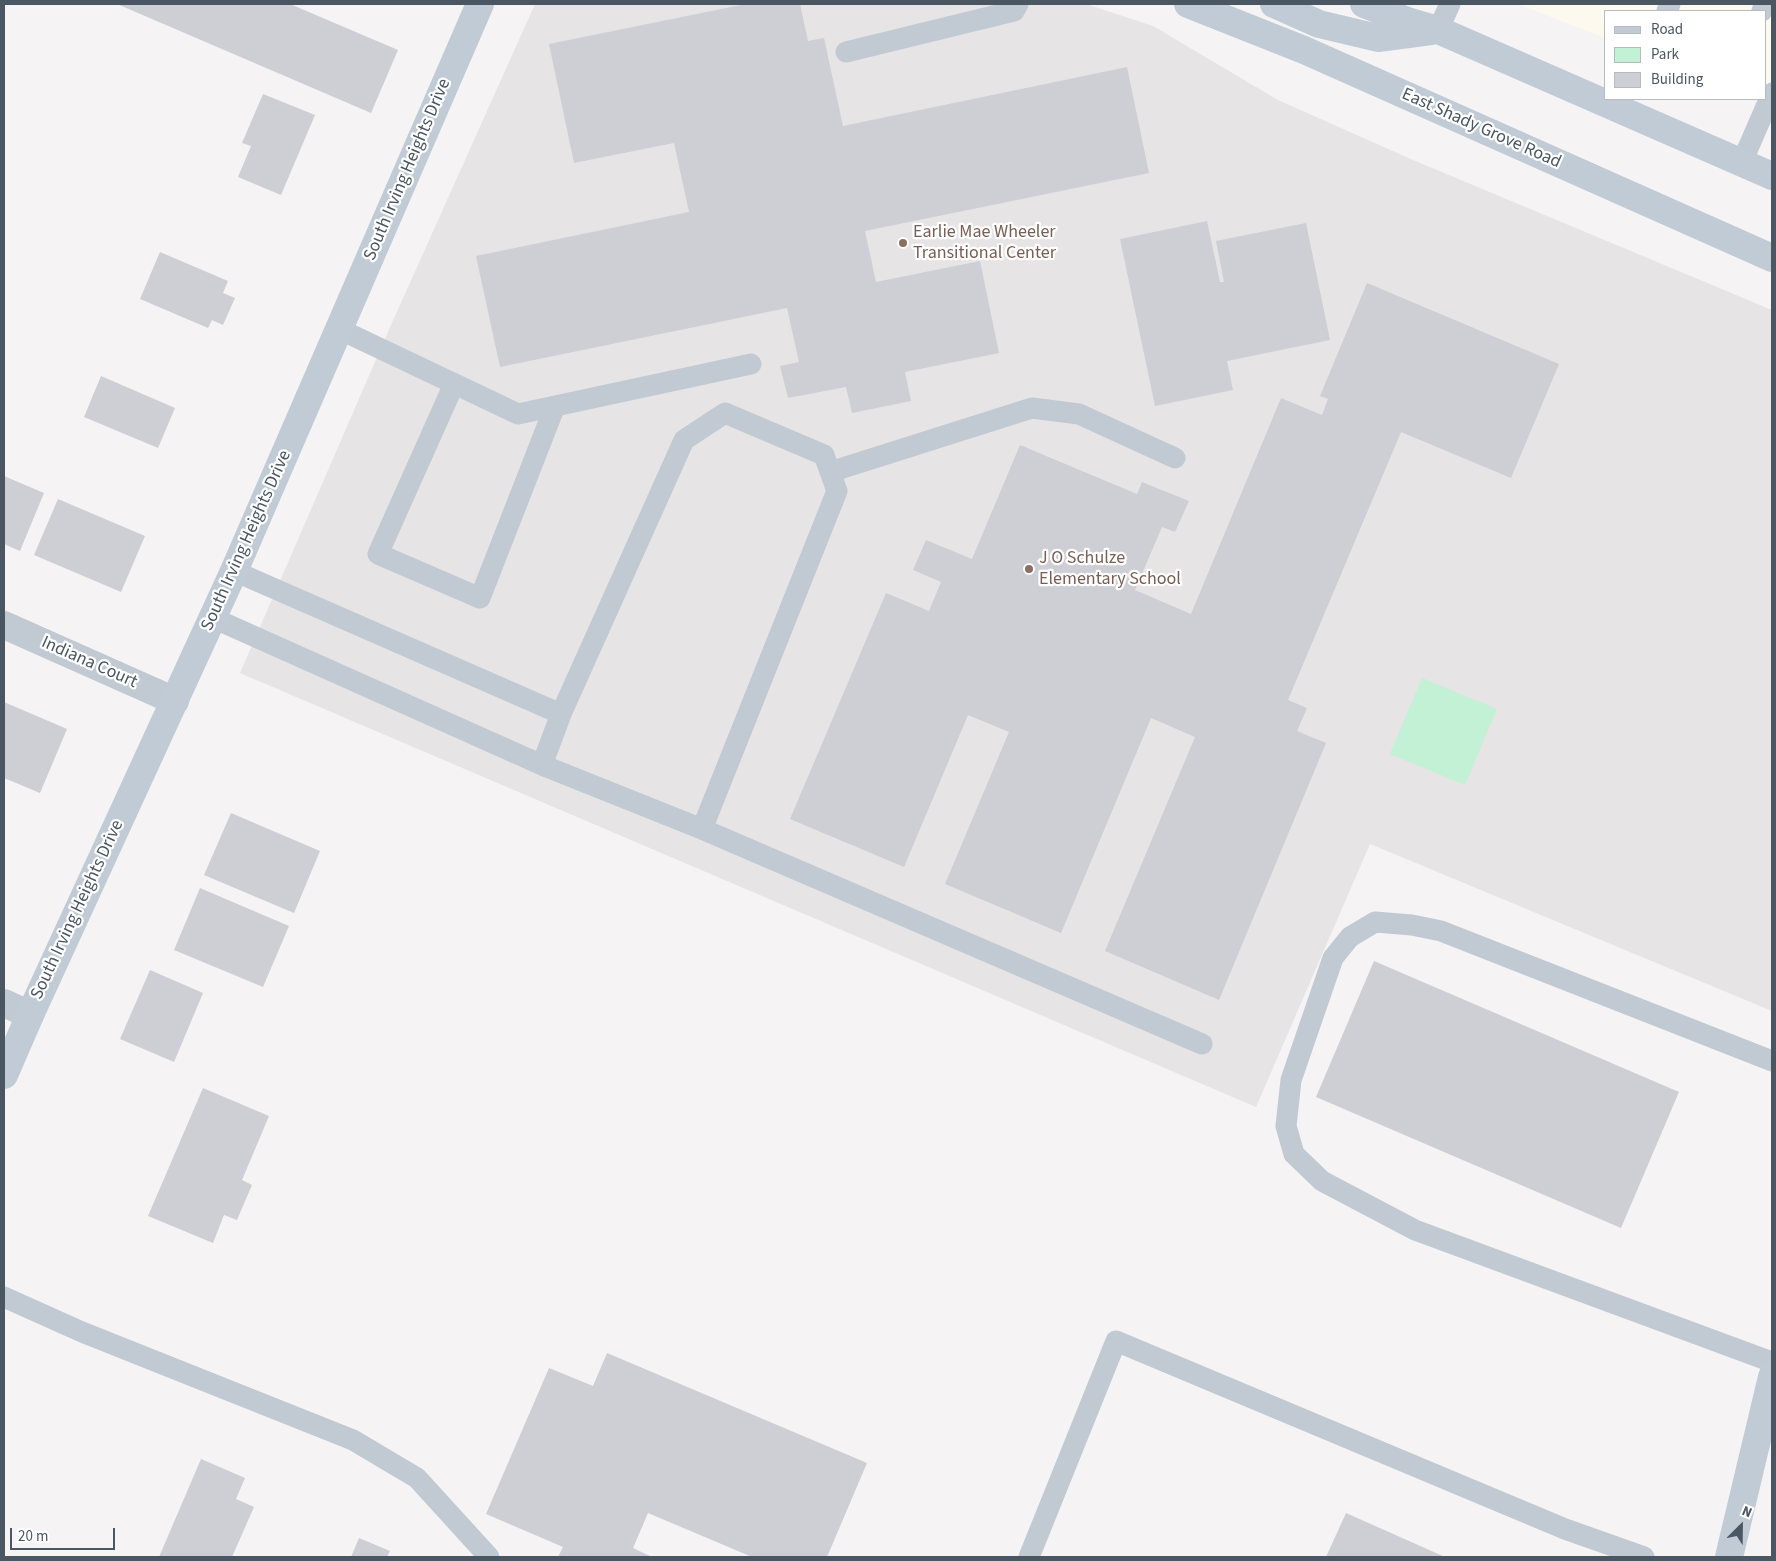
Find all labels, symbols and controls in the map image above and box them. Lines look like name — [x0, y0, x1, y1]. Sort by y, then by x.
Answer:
legend — [1604, 10, 1766, 100]
text: Road — [1651, 19, 1683, 40]
text: Park — [1651, 44, 1679, 65]
text: Building — [1651, 69, 1703, 90]
street label: South Irving Heights Drive — [360, 76, 456, 264]
street label: East Shady Grove Road — [1398, 84, 1564, 174]
place label: Earlie Mae Wheeler Transitional Center — [913, 222, 1056, 264]
marker: Earlie Mae Wheeler Transitional Center — [897, 237, 909, 249]
street label: South Irving Heights Drive — [197, 447, 297, 635]
place label: J O Schulze Elementary School — [1039, 548, 1181, 590]
marker: J O Schulze Elementary School — [1023, 563, 1035, 575]
street label: Indiana Court — [38, 632, 140, 694]
street label: South Irving Heights Drive — [27, 817, 129, 1003]
north arrow — [1716, 1501, 1766, 1551]
text: N — [1739, 1501, 1755, 1523]
scale bar — [12, 1518, 118, 1550]
text: 20 m — [18, 1526, 48, 1547]

